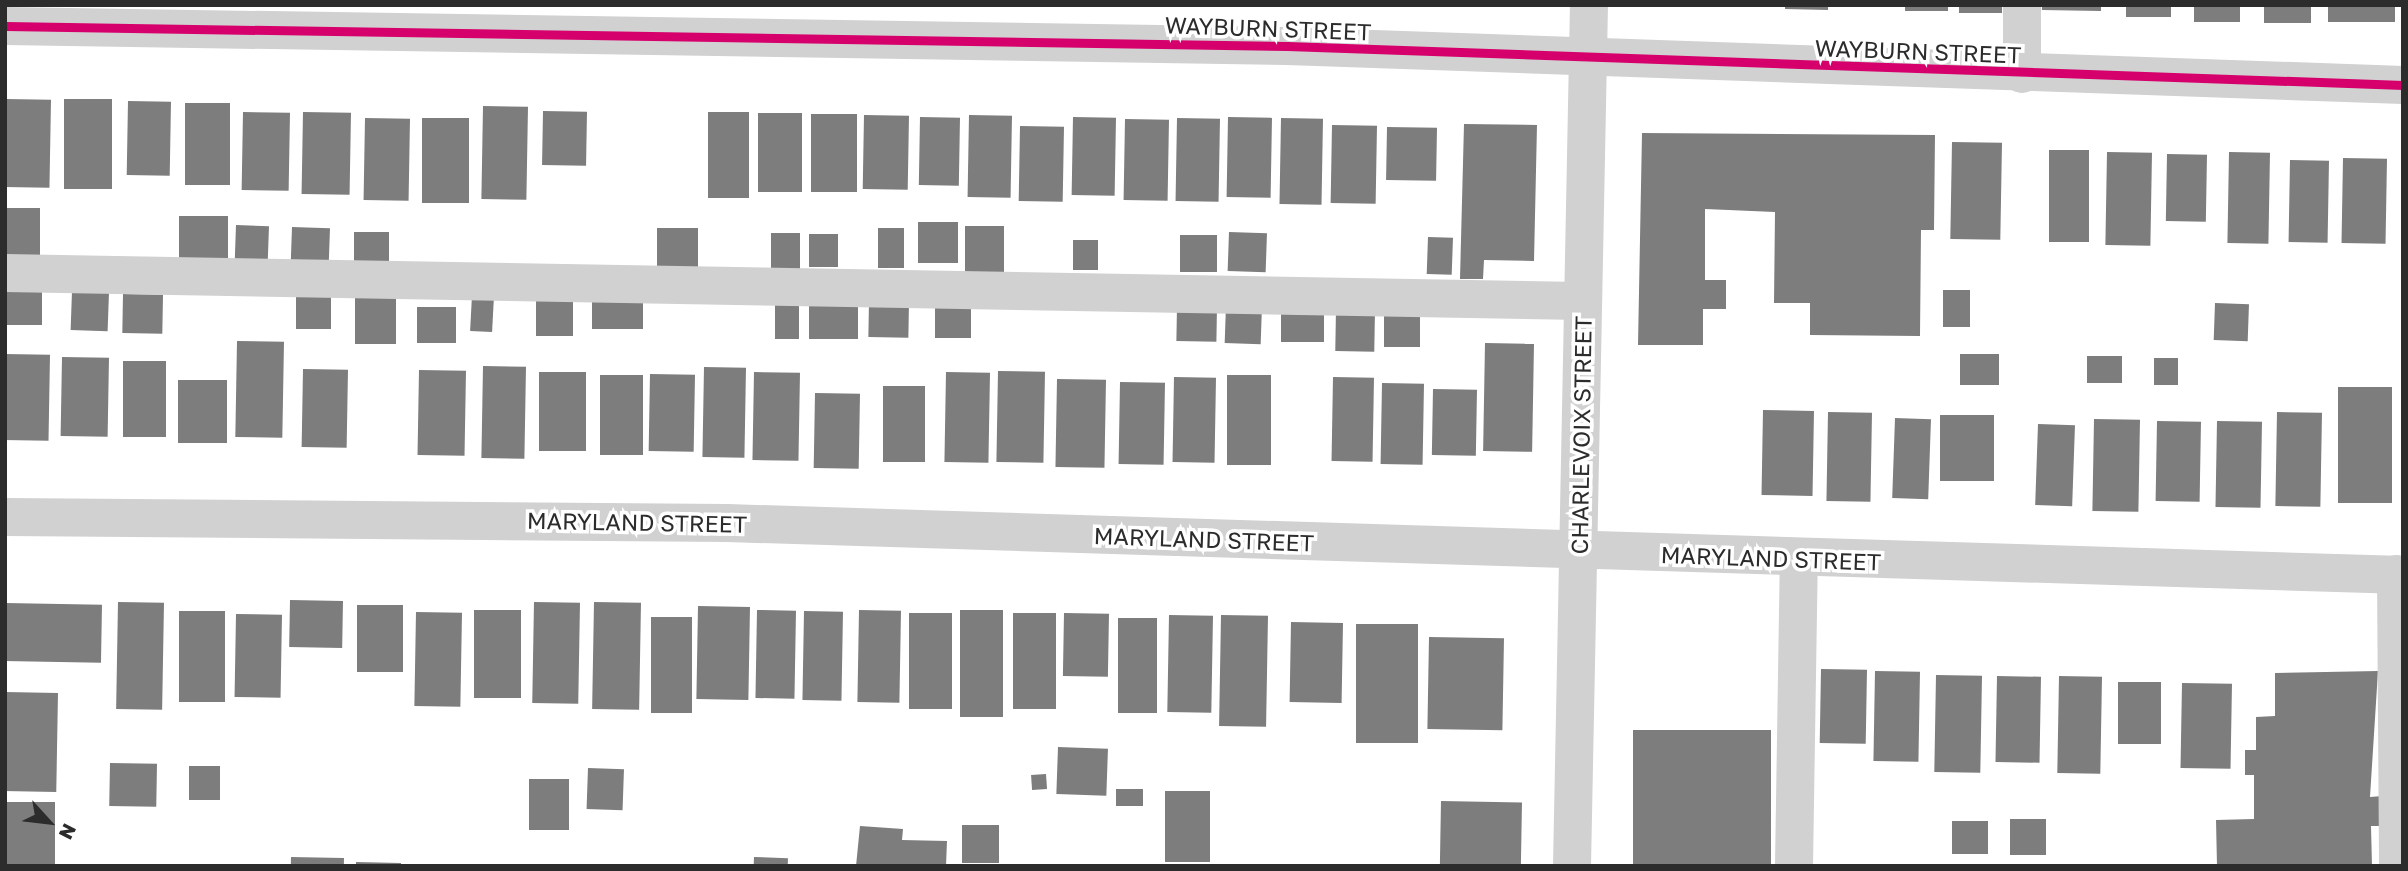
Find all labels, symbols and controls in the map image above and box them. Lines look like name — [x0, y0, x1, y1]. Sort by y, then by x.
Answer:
street label: WAYBURN STREET — [1164, 11, 1372, 45]
street label: WAYBURN STREET — [1814, 34, 2022, 68]
street label: CHARLEVOIX STREET — [1565, 315, 1597, 555]
street label: MARYLAND STREET — [527, 506, 747, 538]
street label: MARYLAND STREET — [1093, 521, 1315, 557]
street label: MARYLAND STREET — [1660, 540, 1882, 576]
north arrow — [14, 787, 84, 857]
text: N — [55, 820, 82, 843]

